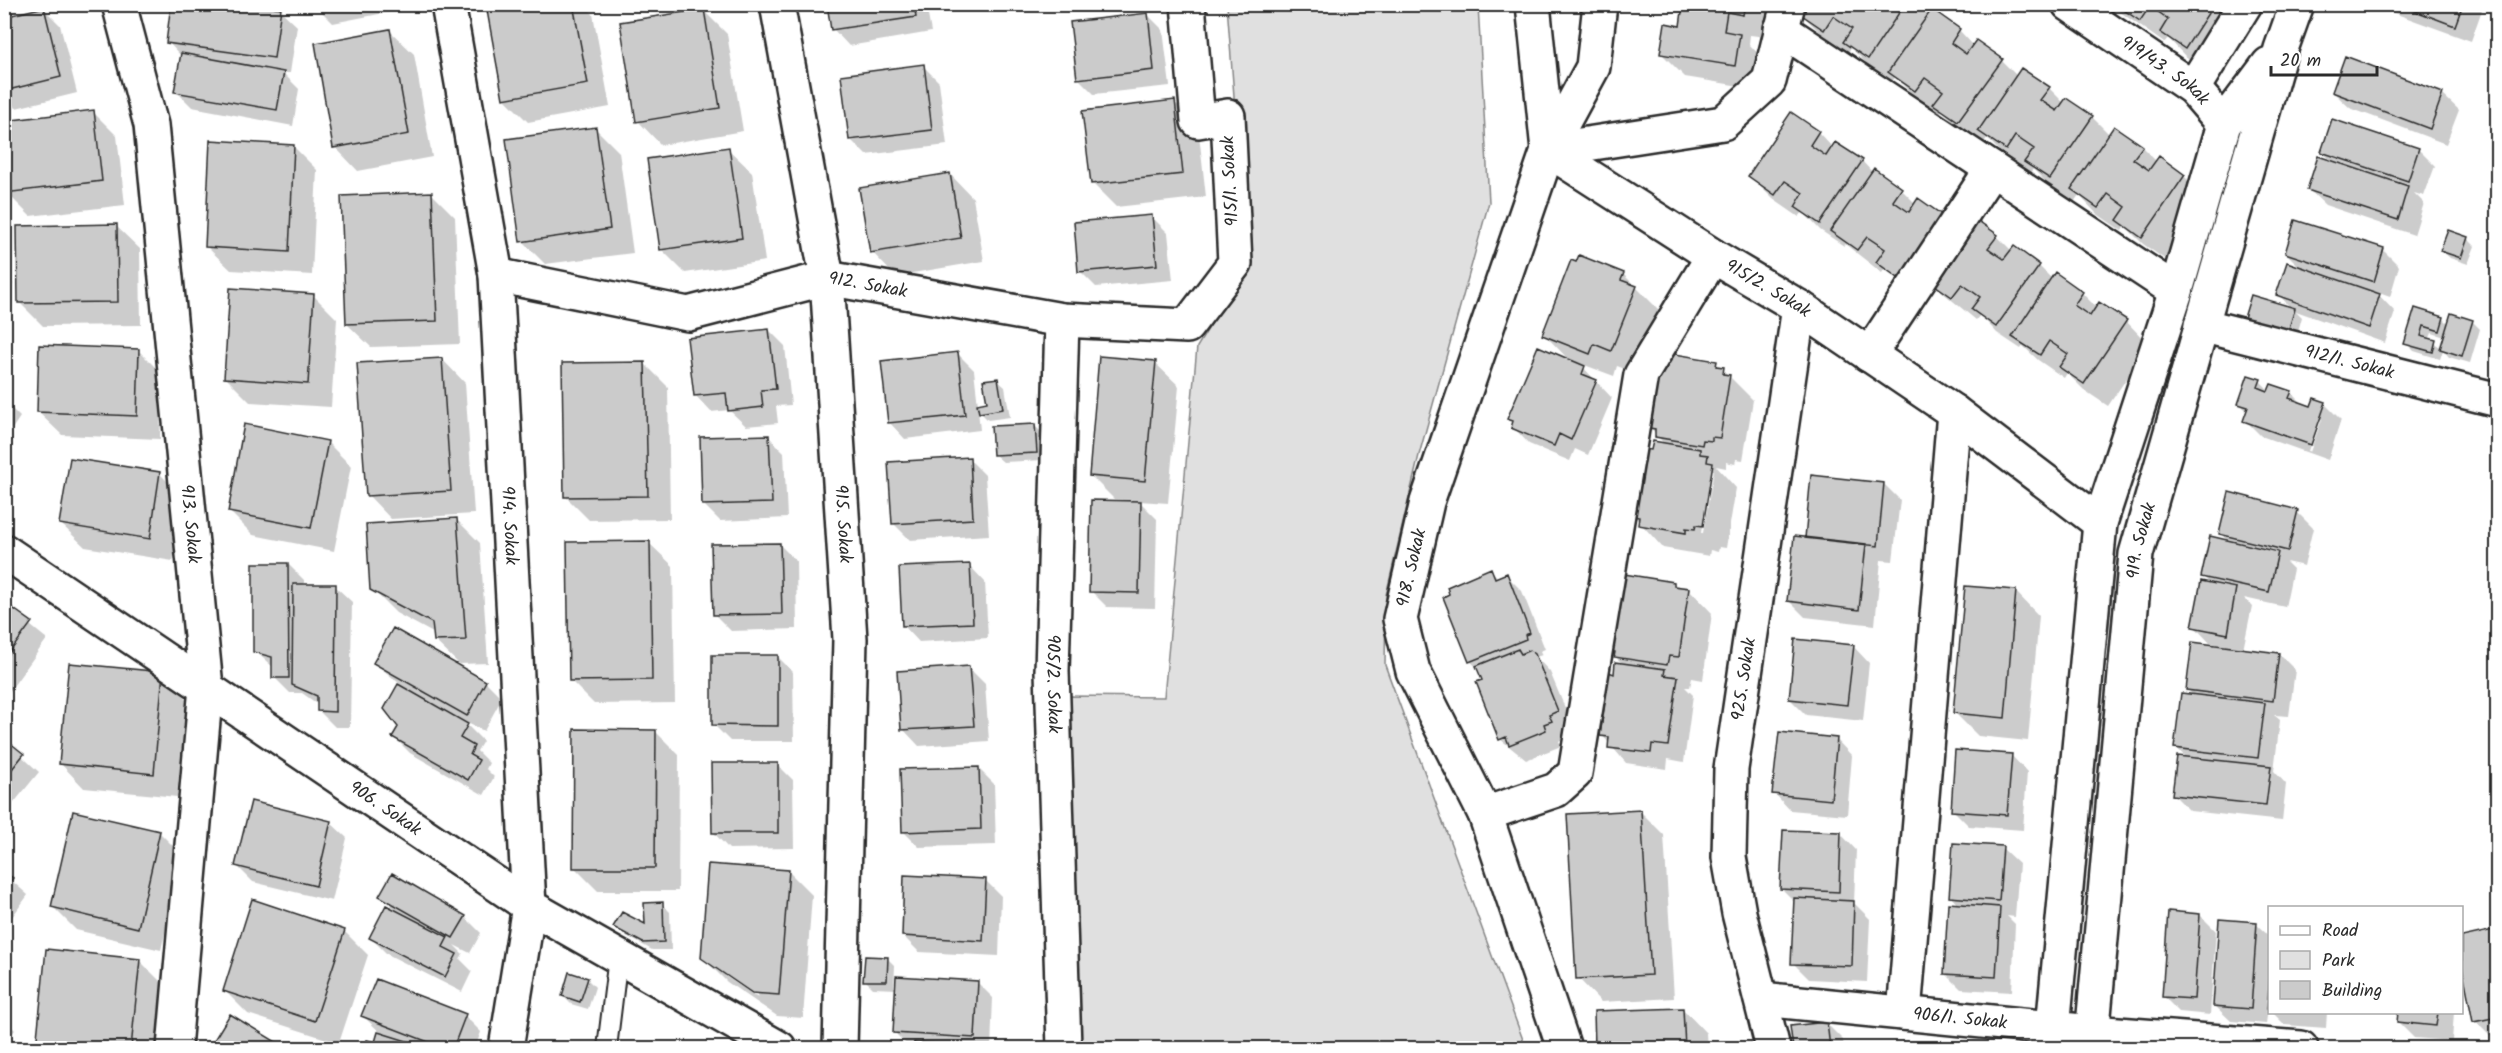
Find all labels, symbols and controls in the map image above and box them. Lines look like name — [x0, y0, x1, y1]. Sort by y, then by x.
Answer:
street label: 919/43. Sokak — [2115, 28, 2217, 113]
scale bar — [2271, 39, 2378, 77]
text: 20 m — [2280, 47, 2321, 76]
street label: 915/1. Sokak — [1214, 134, 1248, 227]
street label: 915/2. Sokak — [1719, 252, 1817, 326]
street label: 912. Sokak — [826, 264, 910, 307]
street label: 912/1. Sokak — [2301, 337, 2398, 388]
street label: 913. Sokak — [172, 483, 208, 565]
street label: 915. Sokak — [826, 484, 860, 565]
street label: 914. Sokak — [493, 485, 526, 566]
street label: 919. Sokak — [2119, 499, 2165, 580]
street label: 918. Sokak — [1389, 525, 1435, 610]
street label: 905/2. Sokak — [1037, 634, 1068, 734]
street label: 925. Sokak — [1724, 635, 1765, 723]
street label: 906. Sokak — [343, 774, 428, 844]
legend — [2268, 906, 2463, 1014]
text: Road — [2322, 917, 2359, 946]
text: Park — [2322, 947, 2355, 976]
text: Building — [2322, 977, 2382, 1006]
street label: 906/1. Sokak — [1912, 1000, 2009, 1038]

